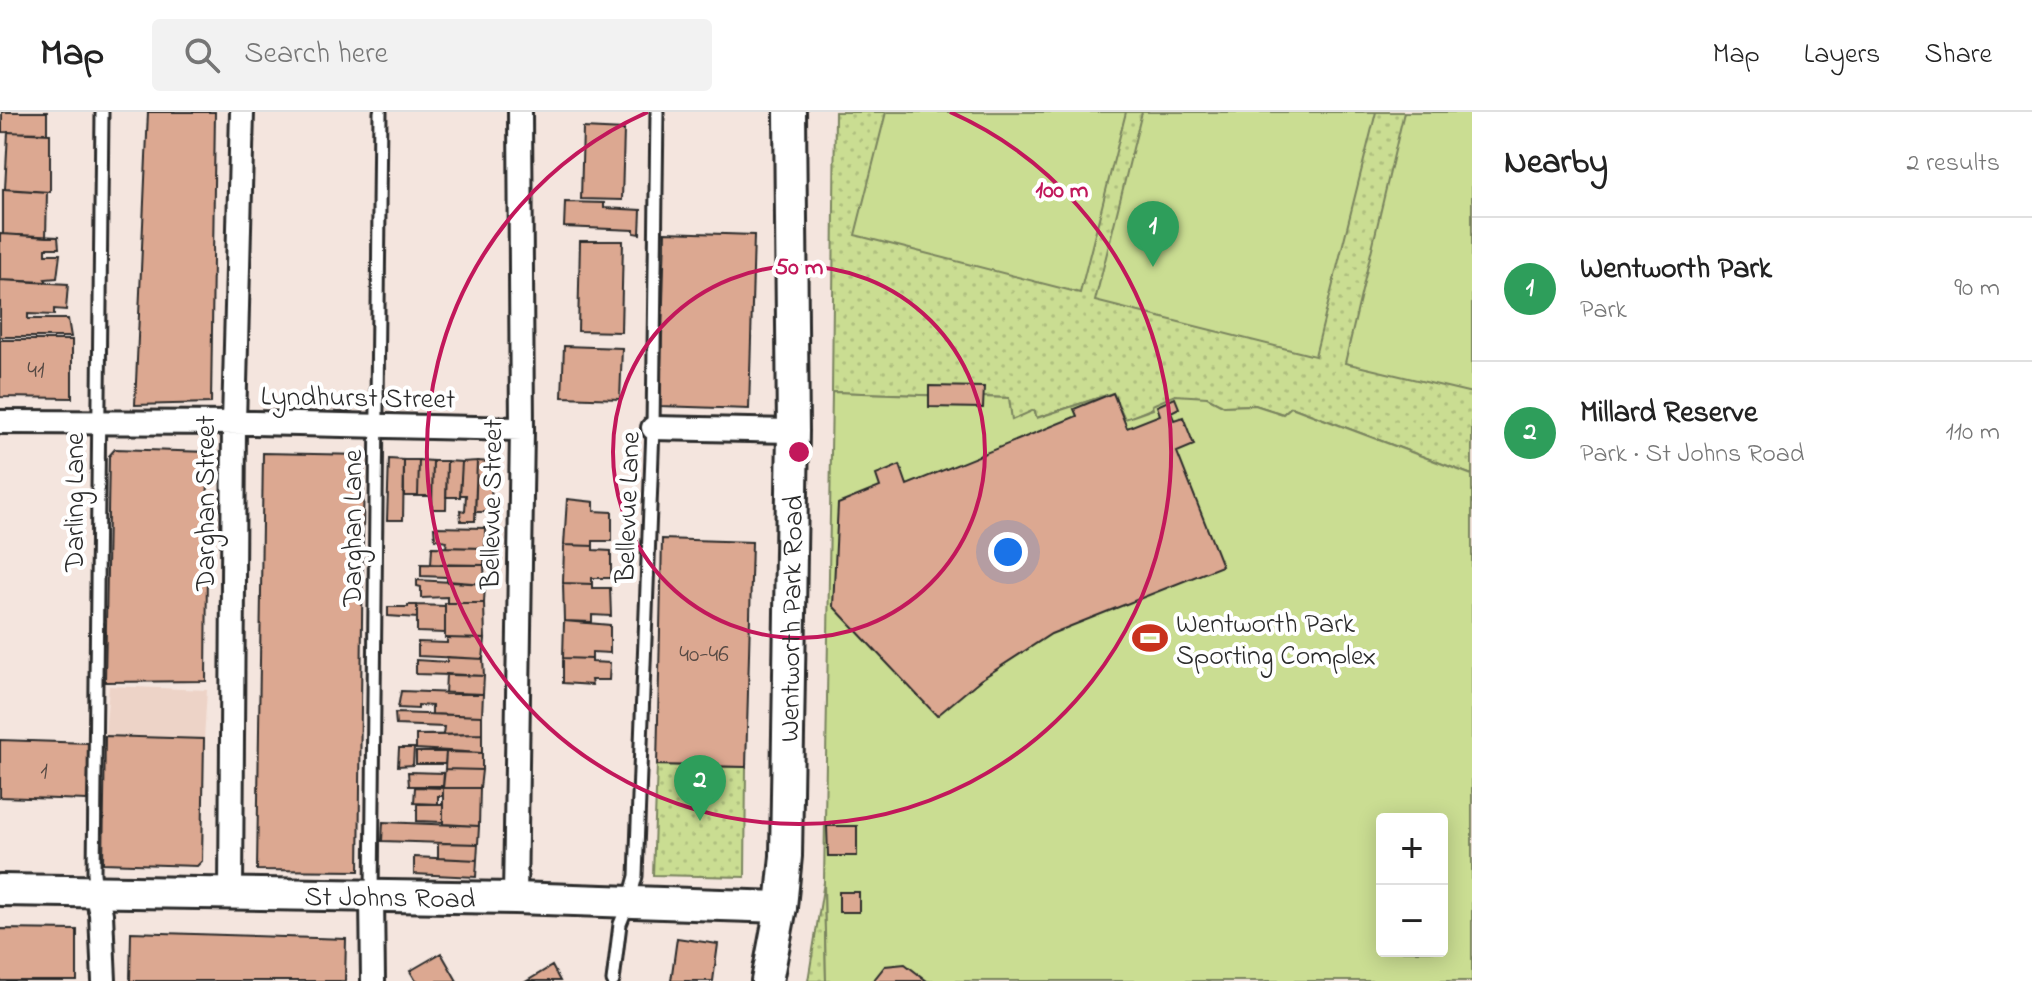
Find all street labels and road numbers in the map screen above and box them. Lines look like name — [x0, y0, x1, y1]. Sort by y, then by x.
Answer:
street label: Lyndhurst Street — [260, 377, 456, 422]
street label: Darghan Street — [187, 415, 228, 592]
street label: Bellevue Street — [472, 419, 515, 590]
street label: Bellevue Lane — [606, 430, 653, 585]
street label: Darling Lane — [56, 432, 97, 573]
street label: Darghan Lane — [334, 449, 375, 607]
street label: Wentworth Park Road — [771, 495, 816, 743]
street label: St Johns Road — [304, 878, 476, 921]

